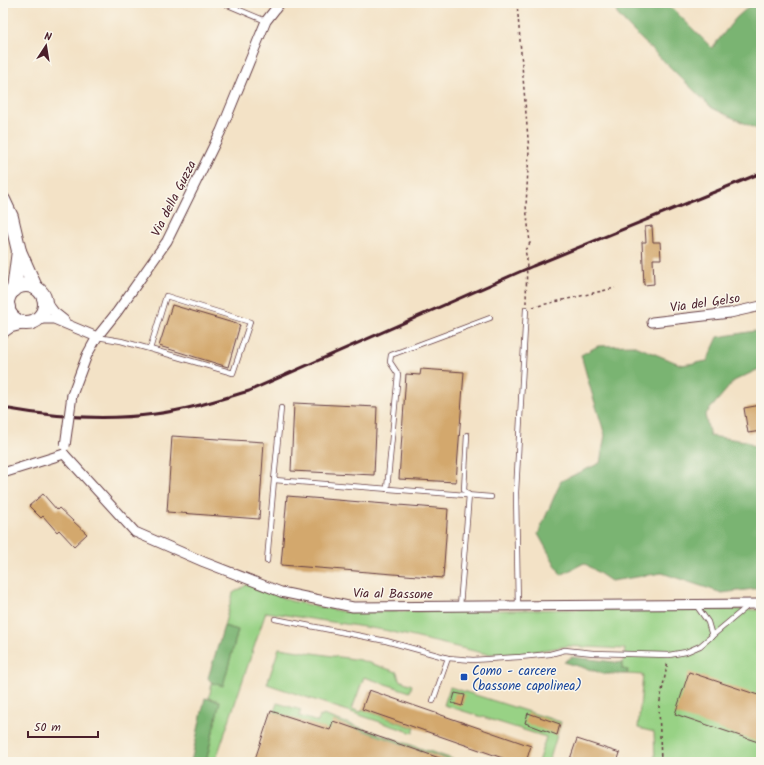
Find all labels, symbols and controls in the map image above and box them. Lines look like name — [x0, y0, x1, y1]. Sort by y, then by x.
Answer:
north arrow — [26, 26, 66, 66]
text: N — [43, 28, 53, 47]
street label: Via della Guzza — [146, 157, 203, 240]
street label: Via del Gelso — [669, 288, 742, 319]
street label: Via al Bassone — [353, 583, 433, 606]
place label: Como - carcere (bassone capolinea) — [472, 661, 582, 697]
marker: Como - carcere (bassone capolinea) — [459, 672, 469, 682]
scale bar — [28, 713, 98, 739]
text: 50 m — [34, 718, 61, 737]

